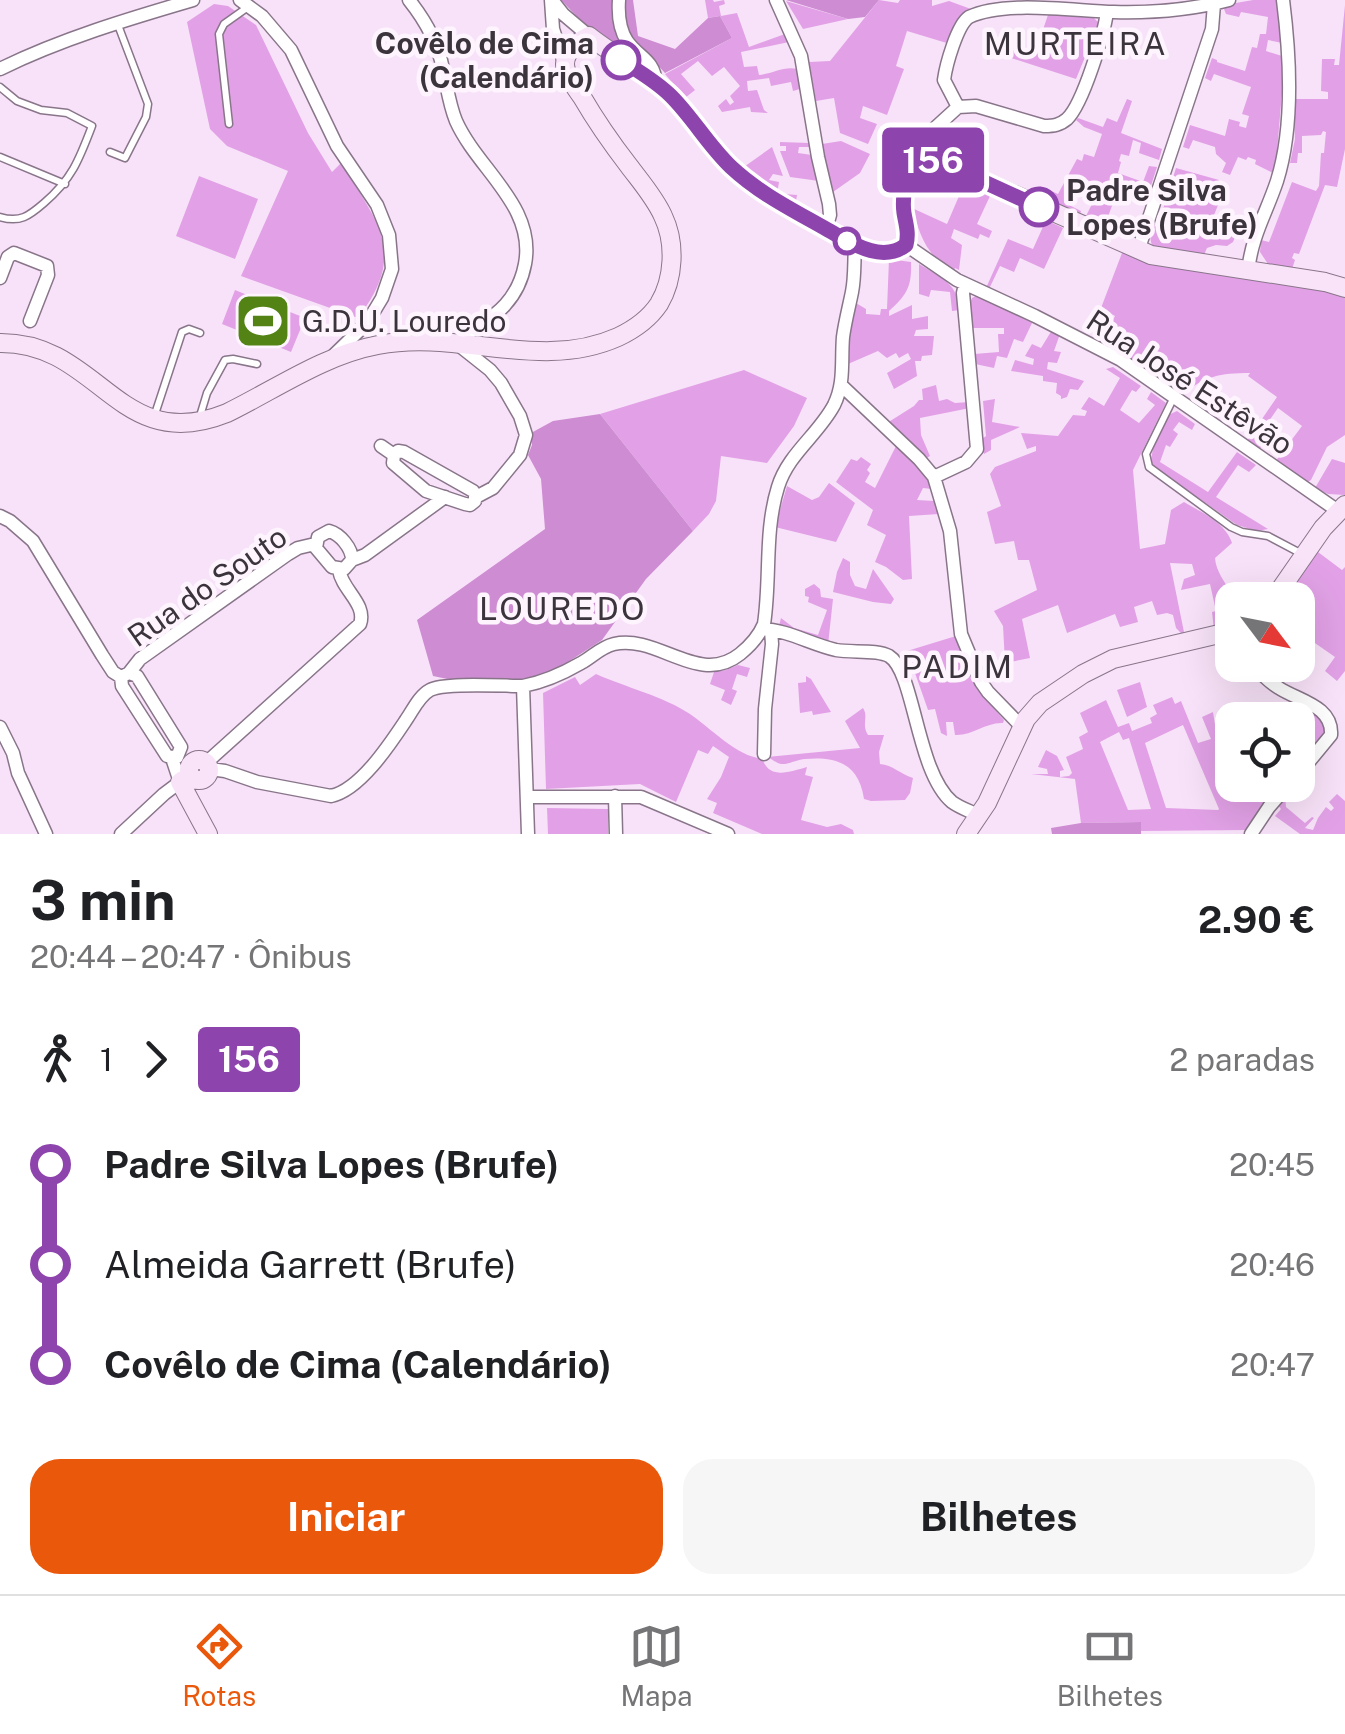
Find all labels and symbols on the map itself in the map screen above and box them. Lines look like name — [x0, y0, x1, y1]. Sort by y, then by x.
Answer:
place label: Covêlo de Cima (Calendário) — [375, 25, 594, 95]
district label: MURTEIRA — [984, 25, 1168, 62]
marker: Covêlo de Cima (Calendário) — [602, 41, 640, 79]
line badge: 156 — [876, 128, 990, 192]
place label: Padre Silva Lopes (Brufe) — [1066, 172, 1258, 242]
marker: Padre Silva Lopes (Brufe) — [1020, 188, 1058, 226]
unlabelled marker — [834, 228, 860, 254]
sports icon: G.D.U. Louredo — [233, 291, 293, 351]
street label: Rua José Estêvão — [1080, 302, 1300, 462]
place label: G.D.U. Louredo — [302, 303, 506, 339]
street label: Rua do Souto — [121, 518, 293, 654]
north arrow — [1215, 582, 1315, 682]
district label: LOUREDO — [479, 590, 647, 627]
district label: PADIM — [901, 648, 1015, 685]

